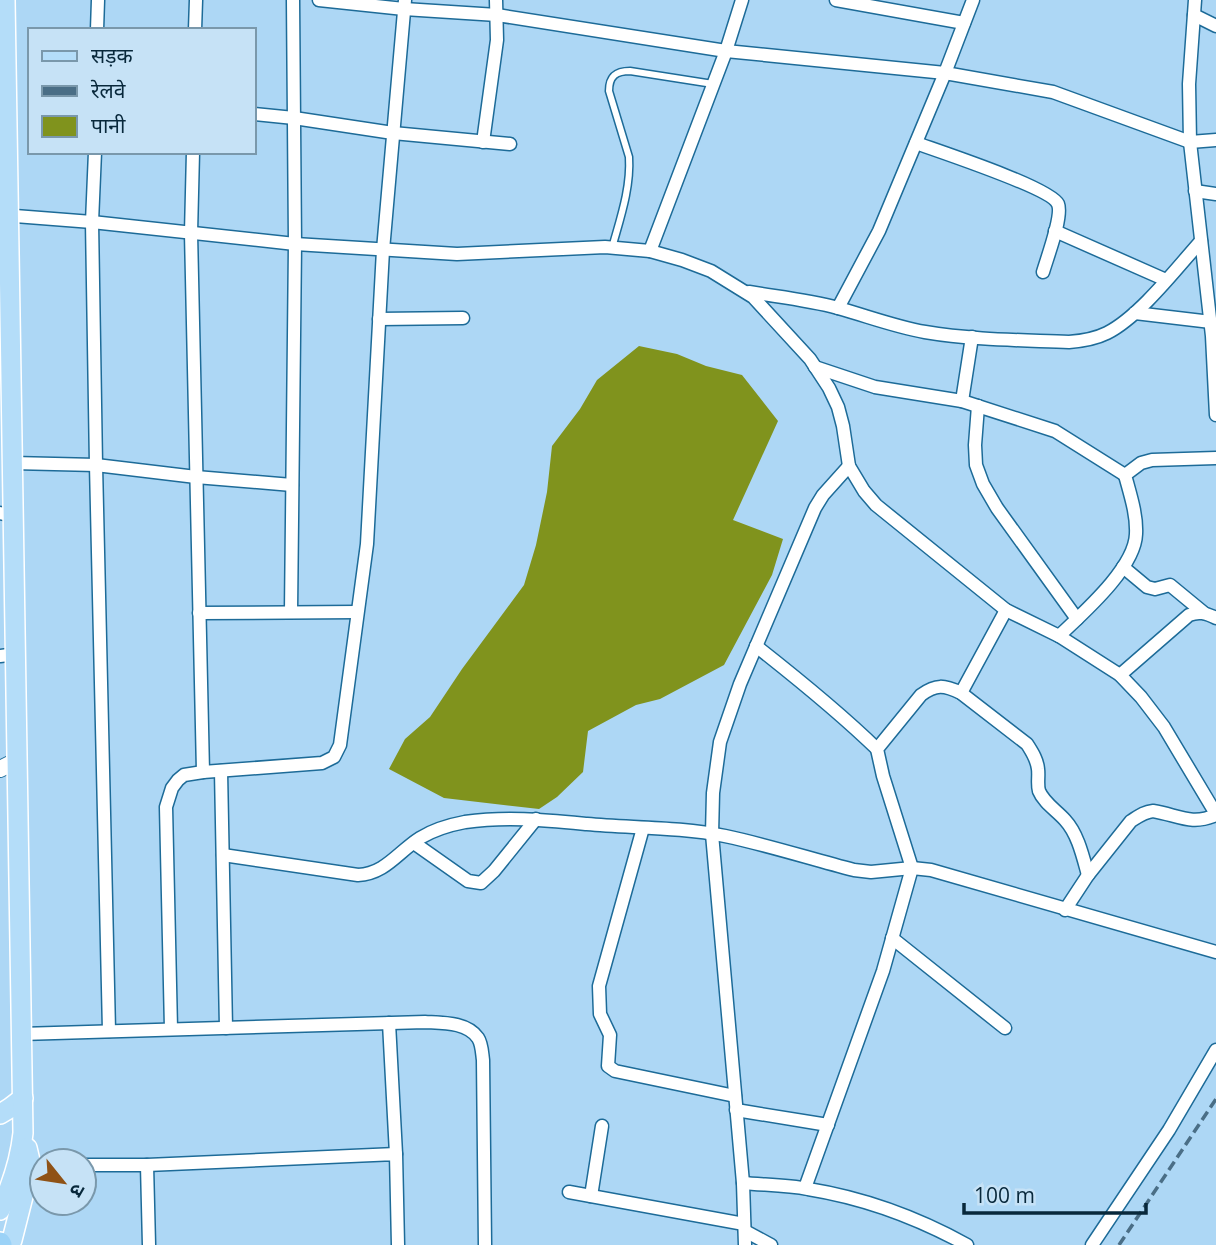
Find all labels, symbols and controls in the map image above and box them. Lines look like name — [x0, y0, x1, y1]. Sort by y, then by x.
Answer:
legend — [28, 28, 256, 154]
text: सड़क — [91, 41, 133, 69]
text: रेलवे — [90, 76, 126, 104]
text: पानी — [91, 111, 126, 139]
north arrow — [28, 1147, 98, 1217]
scale bar — [964, 1172, 1146, 1216]
text: उ — [63, 1179, 92, 1203]
text: 100 m — [974, 1181, 1035, 1209]

